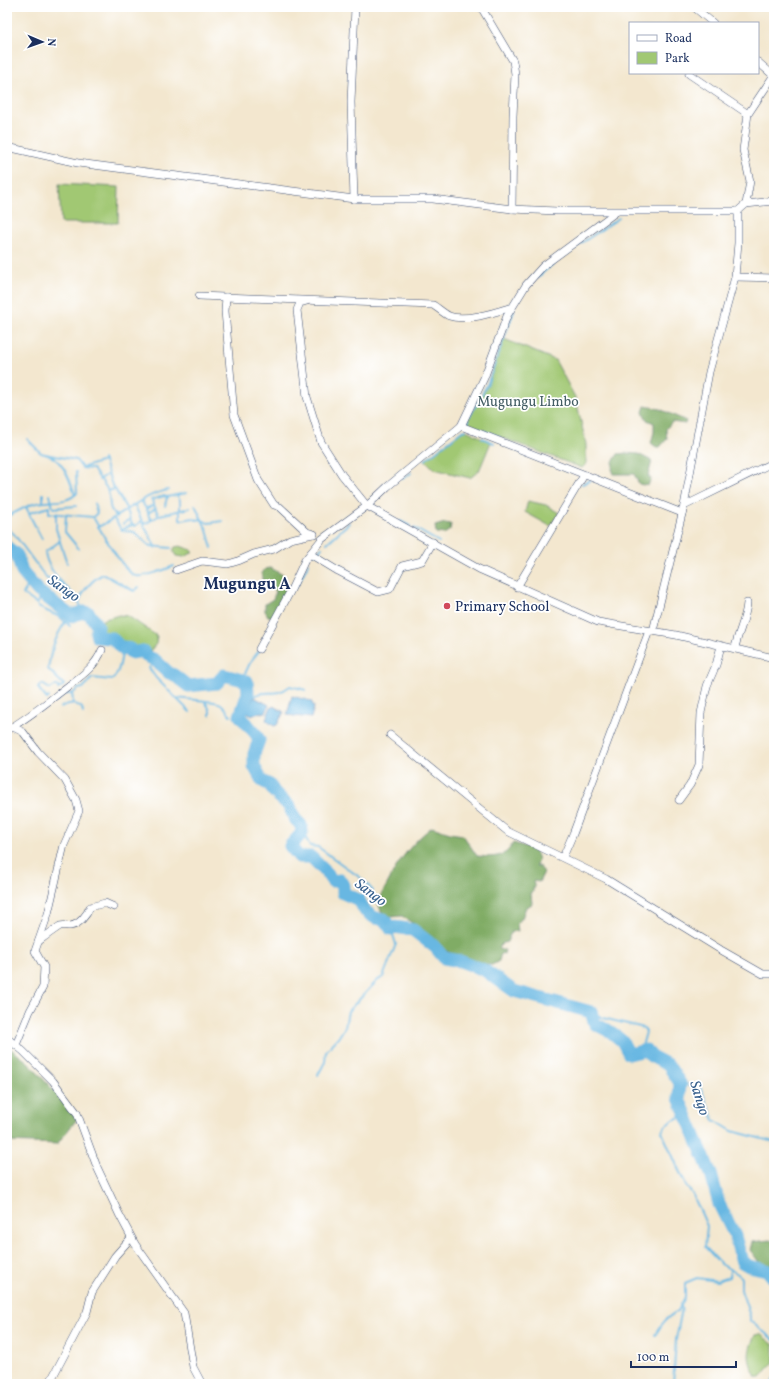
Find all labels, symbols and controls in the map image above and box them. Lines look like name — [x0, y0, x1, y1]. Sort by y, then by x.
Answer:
north arrow — [22, 22, 62, 62]
legend — [629, 22, 759, 74]
text: Road — [665, 31, 692, 47]
text: N — [43, 38, 58, 47]
text: Park — [665, 51, 690, 67]
park label: Mugungu Limbo — [477, 393, 579, 412]
water label: Sango — [43, 571, 84, 608]
district label: Mugungu A — [203, 574, 291, 596]
place label: Primary School — [455, 598, 549, 617]
marker: Primary School — [442, 601, 452, 611]
water label: Sango — [350, 874, 391, 912]
water label: Sango — [683, 1079, 714, 1119]
scale bar — [631, 1343, 736, 1369]
text: 100 m — [637, 1350, 670, 1366]

